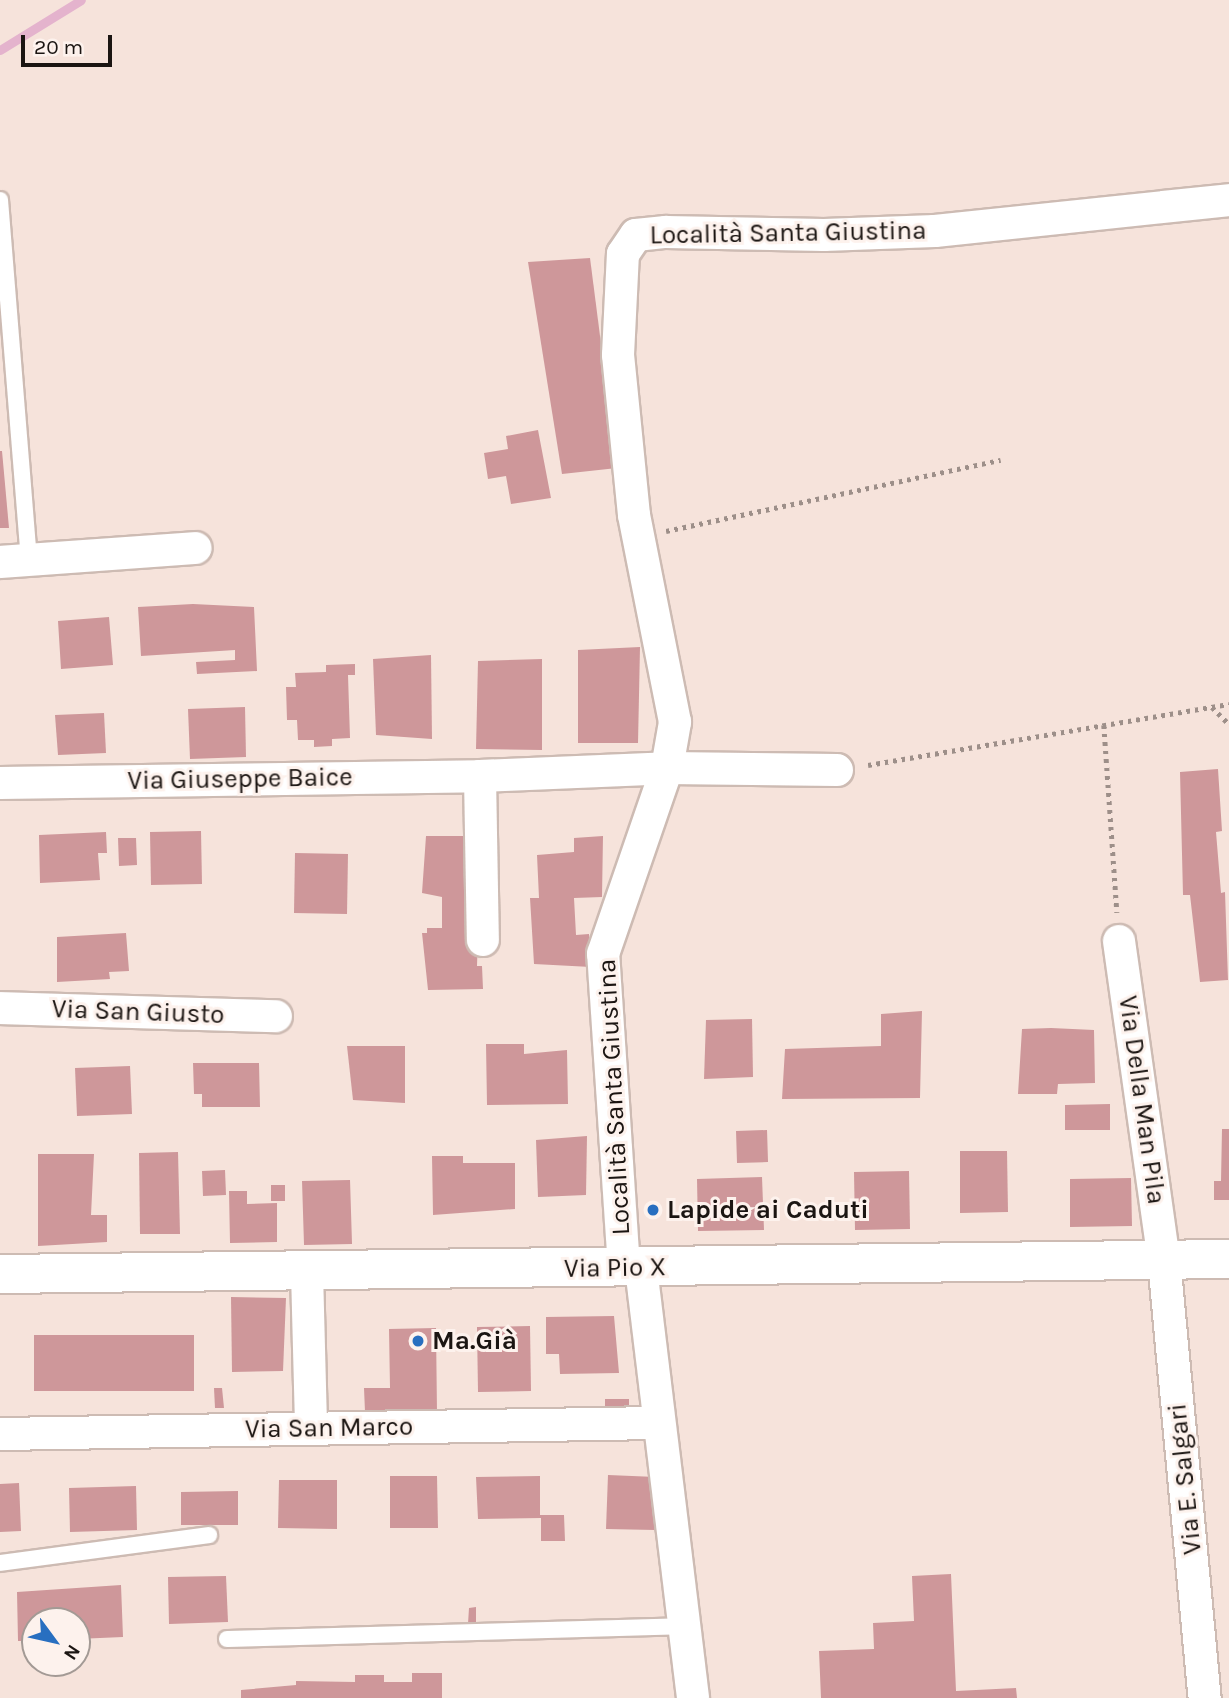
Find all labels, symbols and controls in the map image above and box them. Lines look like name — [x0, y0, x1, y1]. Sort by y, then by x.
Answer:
scale bar — [24, 21, 116, 65]
text: 20 m — [34, 35, 83, 59]
street label: Località Santa Giustina — [649, 215, 927, 251]
street label: Via Giuseppe Baice — [127, 761, 353, 797]
street label: Località Santa Giustina — [591, 958, 637, 1236]
street label: Via San Giusto — [51, 993, 225, 1031]
street label: Via Della Man Pila — [1112, 994, 1172, 1206]
place label: Lapide ai Caduti — [667, 1194, 869, 1226]
marker: Lapide ai Caduti — [645, 1202, 661, 1218]
street label: Via Pio X — [564, 1252, 666, 1284]
place label: Ma.Già — [432, 1325, 517, 1357]
marker: Ma.Già — [410, 1333, 426, 1349]
street label: Via E. Salgari — [1162, 1402, 1208, 1556]
street label: Via San Marco — [245, 1411, 413, 1445]
north arrow — [21, 1607, 91, 1677]
text: N — [59, 1641, 85, 1664]

